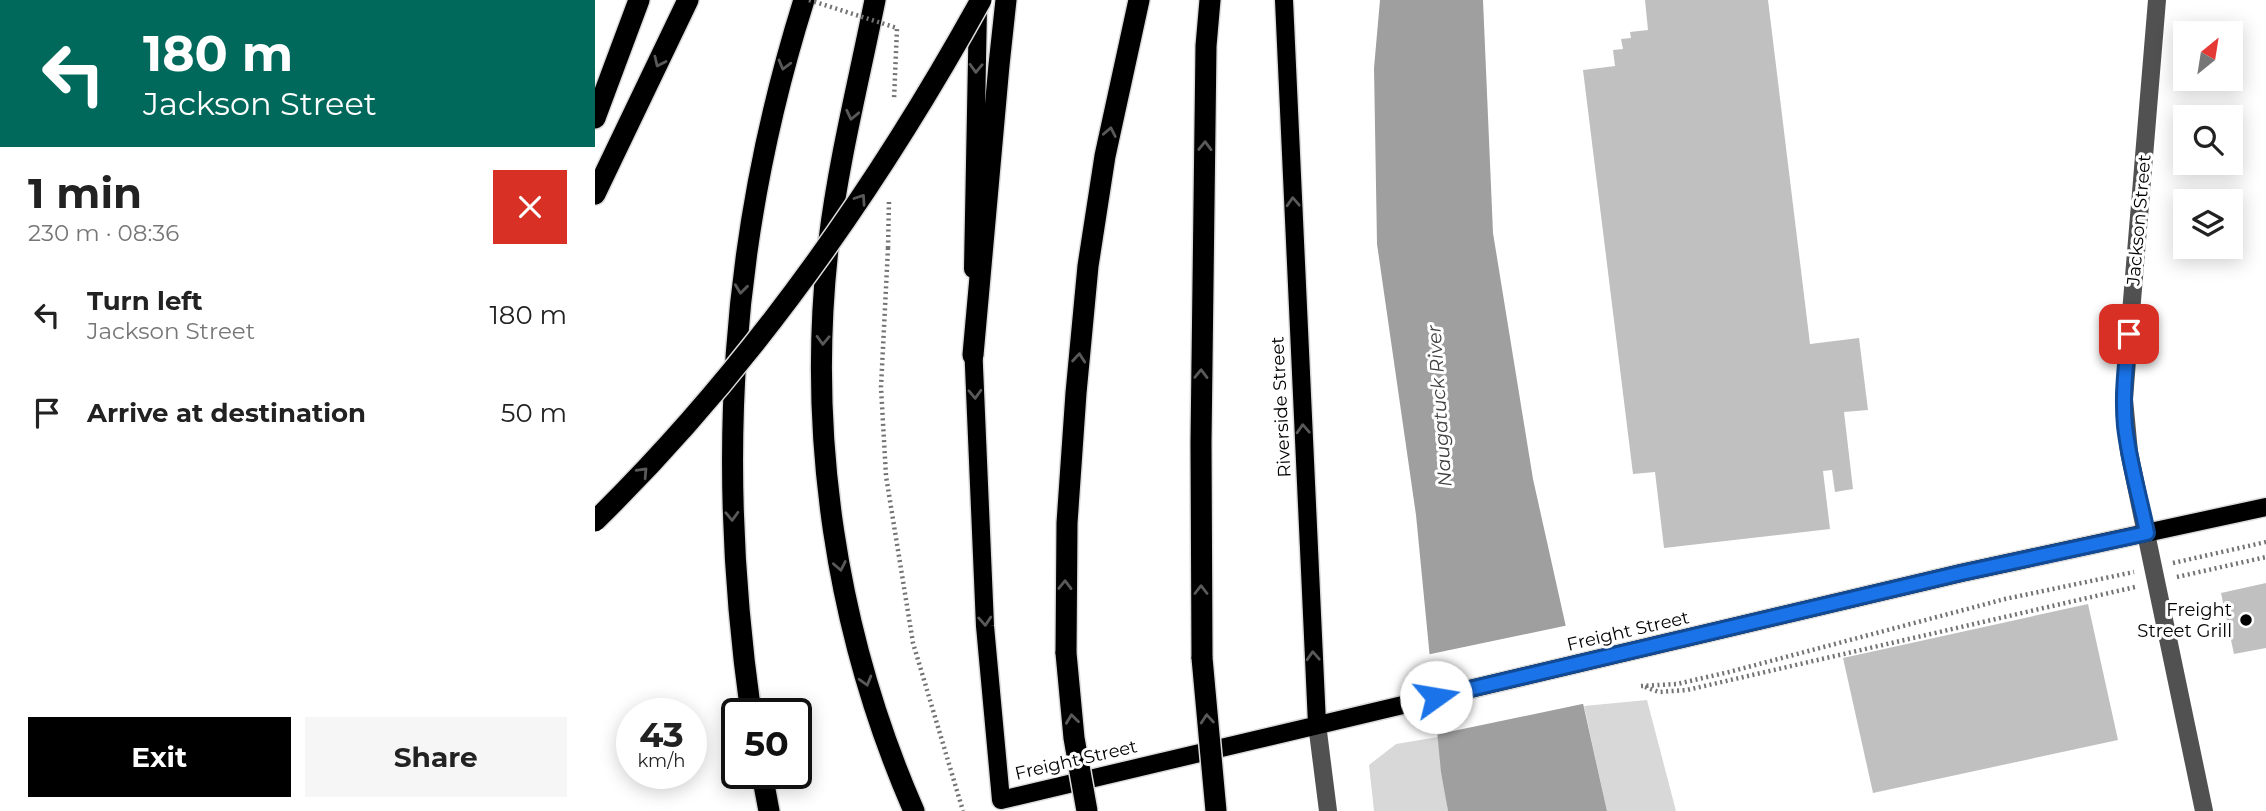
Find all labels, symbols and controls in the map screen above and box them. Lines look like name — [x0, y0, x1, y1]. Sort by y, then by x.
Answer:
north arrow — [2173, 21, 2243, 91]
map controls — [2173, 21, 2243, 259]
text: 180 m — [143, 24, 293, 83]
icon: left — [28, 28, 119, 119]
one-way arrow — [653, 55, 667, 67]
one-way arrow — [778, 59, 792, 71]
one-way arrow — [968, 63, 984, 74]
text: Jackson Street — [143, 84, 377, 123]
button: search — [2173, 105, 2243, 175]
one-way arrow — [845, 109, 860, 121]
one-way arrow — [1101, 126, 1116, 138]
one-way arrow — [1197, 140, 1212, 151]
street label: Jackson Street — [2122, 154, 2156, 287]
text: 1 min — [28, 167, 142, 219]
button: close — [493, 170, 567, 244]
button: layers — [2173, 189, 2243, 259]
one-way arrow — [853, 194, 865, 207]
one-way arrow — [1285, 196, 1300, 207]
text: 230 m · 08:36 — [28, 219, 179, 247]
one-way arrow — [734, 283, 749, 294]
text: Turn left — [87, 285, 203, 317]
icon: left — [28, 296, 66, 334]
text: 180 m — [489, 299, 567, 331]
pin — [2099, 304, 2159, 364]
icon: arrive — [2110, 315, 2148, 353]
text: Jackson Street — [87, 317, 255, 345]
water label: Naugatuck River — [1422, 324, 1457, 488]
one-way arrow — [815, 335, 830, 346]
street label: Riverside Street — [1266, 336, 1296, 478]
one-way arrow — [1071, 352, 1086, 363]
one-way arrow — [1194, 368, 1209, 379]
one-way arrow — [967, 388, 982, 399]
icon: arrive — [28, 394, 66, 432]
text: Arrive at destination — [87, 397, 366, 429]
text: 50 m — [501, 397, 567, 429]
one-way arrow — [1295, 423, 1310, 434]
one-way arrow — [634, 467, 647, 480]
one-way arrow — [725, 510, 740, 521]
one-way arrow — [832, 560, 847, 572]
one-way arrow — [1058, 579, 1073, 590]
one-way arrow — [1193, 584, 1209, 595]
place label: Freight Street Grill — [2137, 599, 2232, 642]
street label: Freight Street — [1565, 606, 1691, 656]
marker: Freight Street Grill — [2238, 612, 2254, 628]
one-way arrow — [977, 616, 992, 627]
one-way arrow — [1306, 651, 1321, 662]
position arrow — [1399, 660, 1473, 734]
one-way arrow — [858, 674, 873, 686]
speed limit sign: 50 — [721, 698, 812, 789]
text: 43 — [639, 713, 684, 756]
one-way arrow — [1200, 713, 1215, 724]
one-way arrow — [1065, 714, 1080, 725]
button: Exit — [28, 717, 291, 797]
button: Share — [305, 717, 567, 797]
street label: Freight Street — [1013, 735, 1139, 785]
text: km/h — [637, 750, 686, 772]

